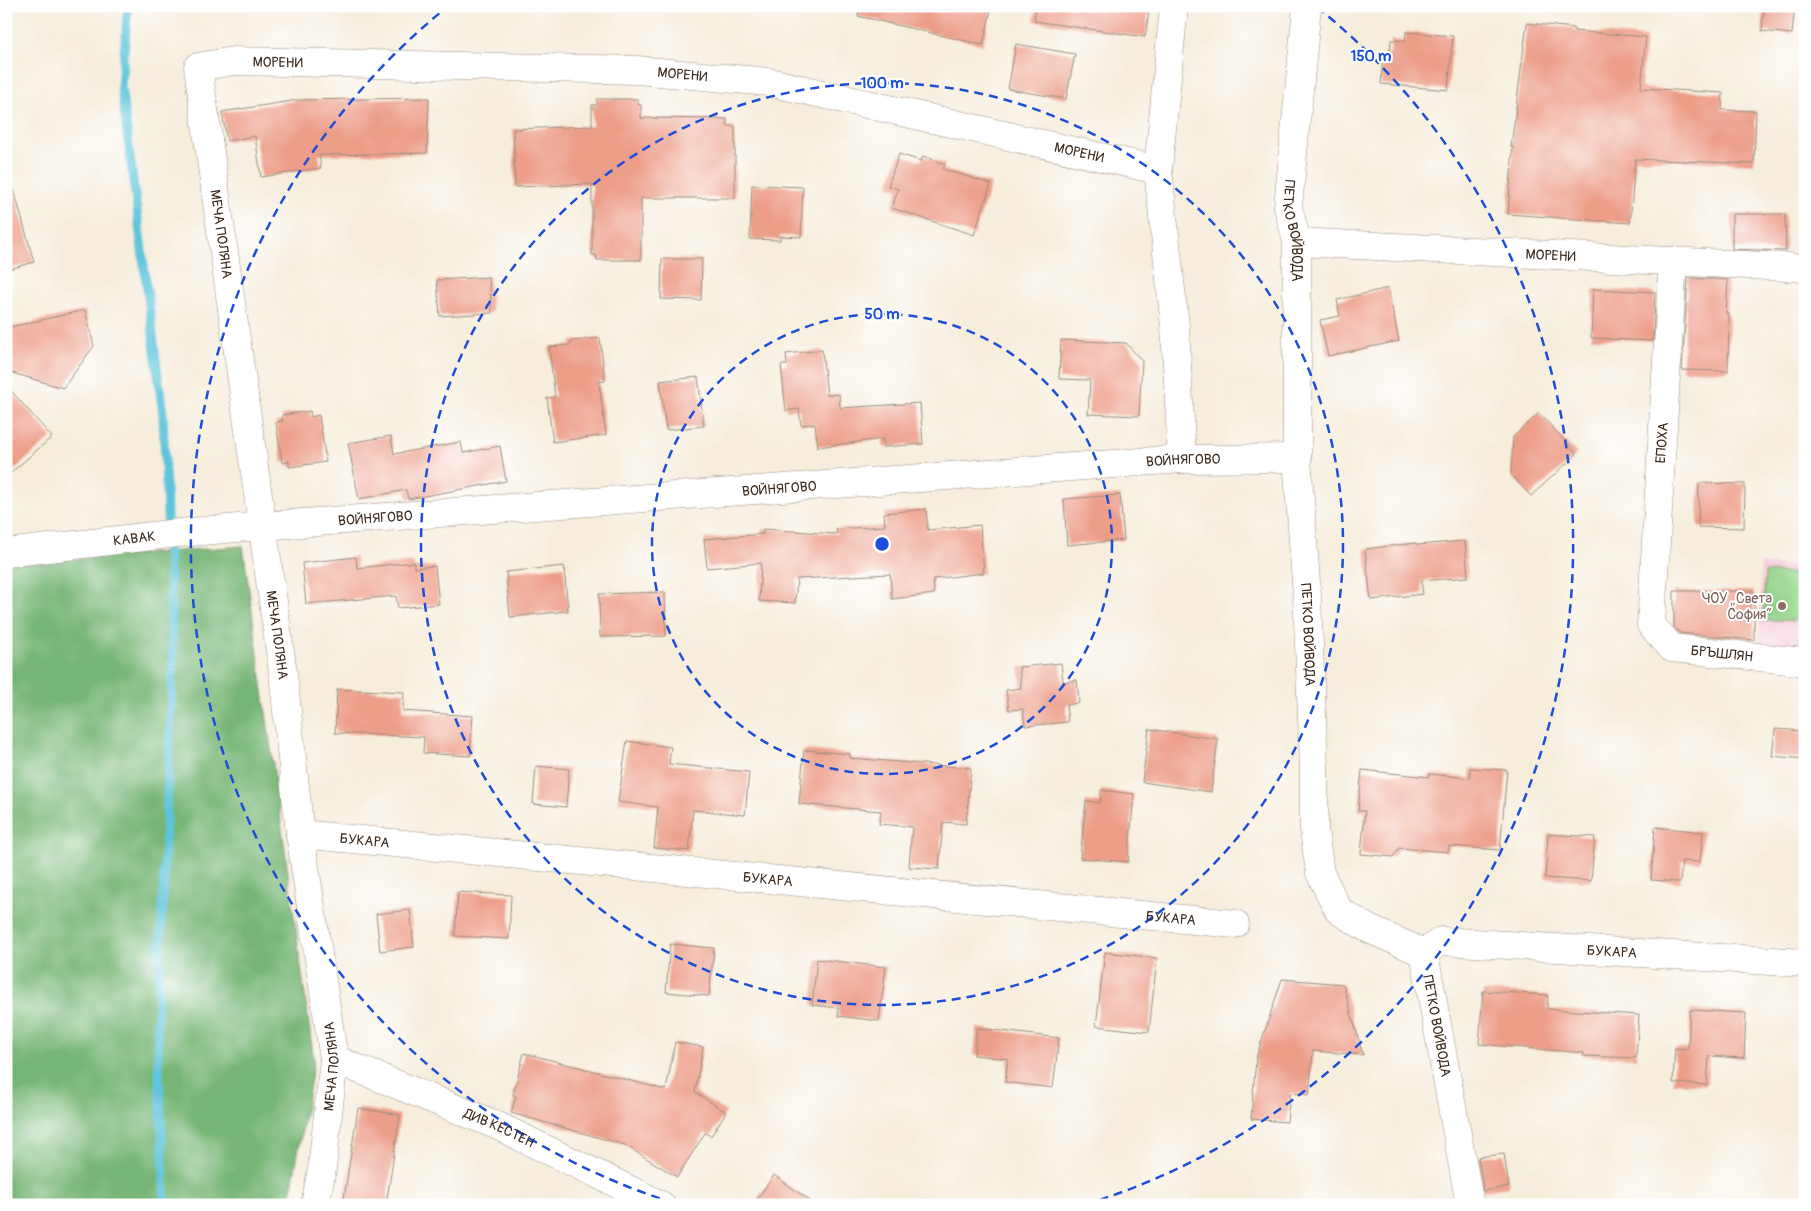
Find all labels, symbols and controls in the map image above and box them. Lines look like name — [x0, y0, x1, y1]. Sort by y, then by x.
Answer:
text: 150 m — [1351, 47, 1391, 66]
street label: МОРЕНИ — [252, 53, 303, 71]
street label: МОРЕНИ — [657, 63, 708, 85]
text: 100 m — [861, 74, 903, 93]
street label: МОРЕНИ — [1053, 138, 1106, 166]
street label: ПЕТКО ВОЙВОДА — [1279, 179, 1306, 281]
street label: МЕЧА ПОЛЯНА — [206, 188, 236, 280]
street label: МОРЕНИ — [1525, 245, 1576, 265]
text: 50 m — [865, 305, 899, 324]
street label: ЕПОХА — [1652, 422, 1672, 464]
street label: ВОЙНЯГОВО — [1145, 450, 1221, 470]
street label: ВОЙНЯГОВО — [741, 477, 817, 500]
street label: ВОЙНЯГОВО — [337, 507, 413, 529]
street label: КАВАК — [112, 527, 156, 549]
centre of rings — [873, 535, 891, 553]
street label: ПЕТКО ВОЙВОДА — [1298, 583, 1319, 686]
street label: МЕЧА ПОЛЯНА — [262, 589, 292, 681]
place label: ЧОУ „Света София“ — [1702, 590, 1772, 623]
marker: ЧОУ „Света София“ — [1776, 600, 1788, 612]
street label: БРЪШЛЯН — [1690, 642, 1754, 665]
street label: БУКАРА — [339, 829, 390, 851]
street label: БУКАРА — [742, 868, 794, 890]
street label: БУКАРА — [1145, 907, 1197, 929]
street label: БУКАРА — [1586, 941, 1637, 961]
street label: ПЕТКО ВОЙВОДА — [1420, 974, 1455, 1078]
street label: МЕЧА ПОЛЯНА — [320, 1021, 343, 1112]
street label: ДИВ КЕСТЕН — [461, 1104, 538, 1151]

